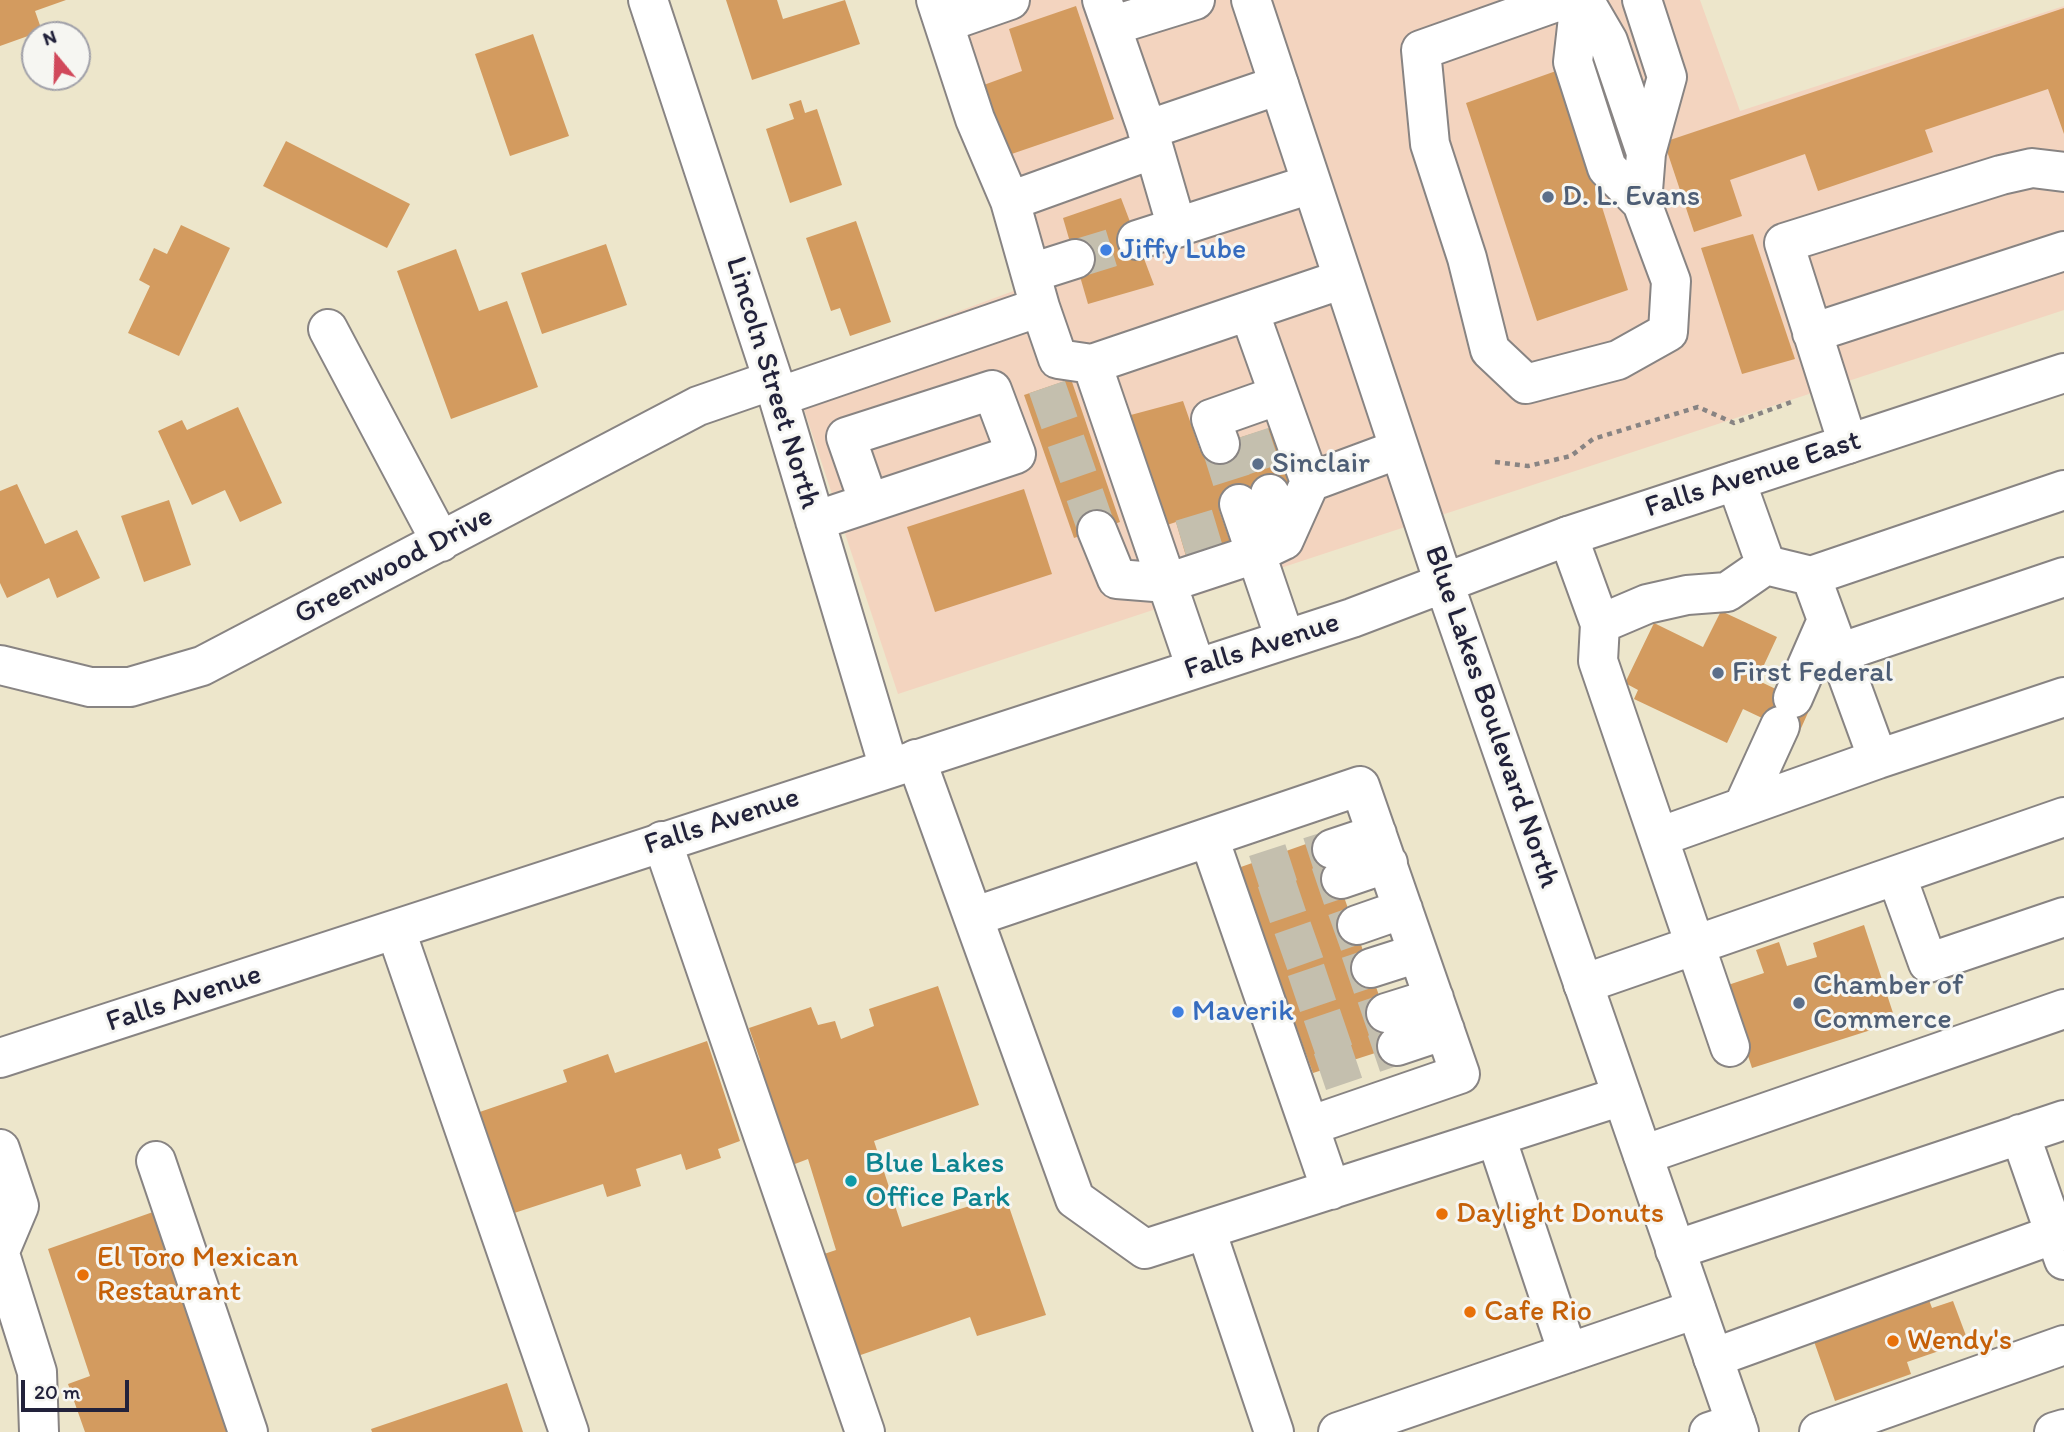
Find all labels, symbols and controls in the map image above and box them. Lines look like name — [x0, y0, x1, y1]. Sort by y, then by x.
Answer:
north arrow — [21, 21, 91, 91]
text: N — [40, 25, 59, 51]
place label: D. L. Evans — [1562, 179, 1700, 215]
marker: D. L. Evans — [1540, 189, 1556, 205]
place label: Jiffy Lube — [1120, 232, 1246, 268]
marker: Jiffy Lube — [1098, 242, 1114, 258]
street label: Lincoln Street North — [717, 253, 827, 513]
street label: Falls Avenue East — [1641, 423, 1865, 527]
place label: Sinclair — [1272, 446, 1370, 482]
marker: Sinclair — [1250, 456, 1266, 472]
street label: Greenwood Drive — [289, 499, 499, 633]
street label: Blue Lakes Boulevard North — [1415, 541, 1567, 893]
street label: Falls Avenue — [1180, 605, 1344, 689]
place label: First Federal — [1732, 655, 1893, 691]
marker: First Federal — [1710, 665, 1726, 681]
street label: Falls Avenue — [640, 780, 804, 864]
street label: Falls Avenue — [102, 957, 266, 1041]
place label: Chamber of Commerce — [1813, 968, 1963, 1038]
place label: Maverik — [1192, 994, 1294, 1030]
marker: Chamber of Commerce — [1791, 995, 1807, 1011]
marker: Maverik — [1170, 1004, 1186, 1020]
place label: Blue Lakes Office Park — [865, 1146, 1010, 1216]
marker: Blue Lakes Office Park — [843, 1173, 859, 1189]
place label: Daylight Donuts — [1456, 1196, 1664, 1232]
marker: Daylight Donuts — [1434, 1206, 1450, 1222]
place label: El Toro Mexican Restaurant — [97, 1240, 299, 1310]
marker: El Toro Mexican Restaurant — [75, 1267, 91, 1283]
place label: Cafe Rio — [1484, 1294, 1592, 1330]
marker: Cafe Rio — [1462, 1304, 1478, 1320]
place label: Wendy's — [1907, 1323, 2012, 1359]
marker: Wendy's — [1885, 1333, 1901, 1349]
scale bar — [24, 1366, 133, 1410]
text: 20 m — [34, 1379, 80, 1404]

